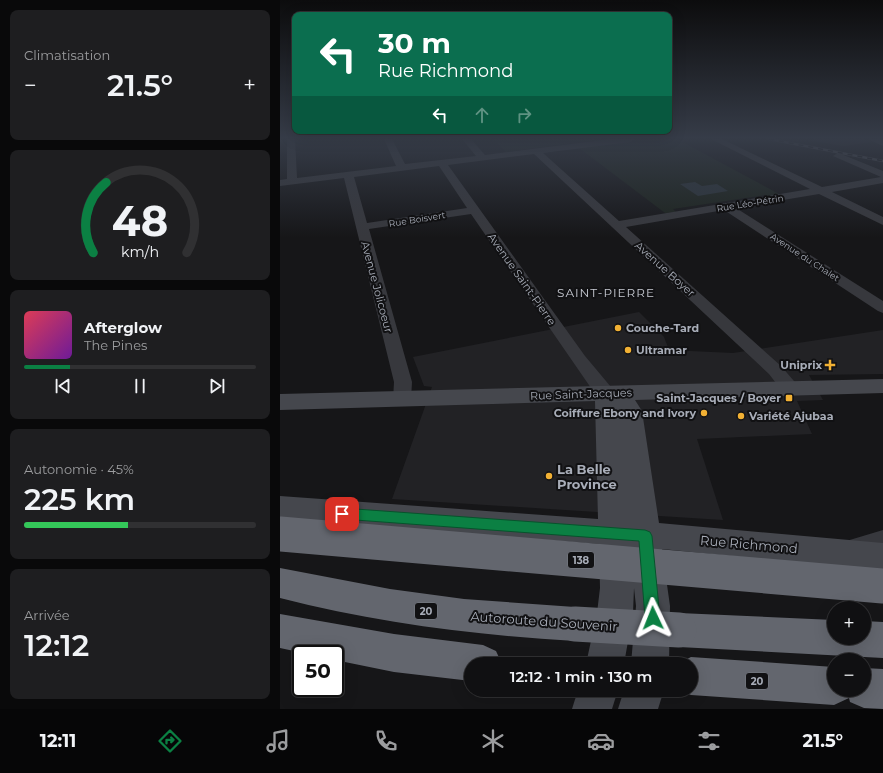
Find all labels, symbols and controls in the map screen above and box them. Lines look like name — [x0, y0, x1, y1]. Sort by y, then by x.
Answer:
text: 30 m — [378, 26, 451, 60]
icon: left — [312, 28, 364, 80]
text: Climatisation — [24, 47, 110, 63]
text: Rue Richmond — [378, 60, 513, 82]
text: 21.5° — [107, 67, 173, 104]
text: − — [24, 72, 37, 99]
text: + — [243, 72, 256, 99]
icon: left — [429, 104, 451, 126]
icon: ahead — [471, 104, 493, 126]
icon: right — [513, 104, 535, 126]
street label: Rue Léo-Pétrin — [716, 192, 784, 214]
text: 48 — [112, 195, 168, 245]
street label: Rue Boisvert — [388, 209, 446, 229]
street label: Avenue Saint-Pierre — [485, 230, 559, 328]
street label: Avenue du Chalet — [768, 231, 842, 284]
street label: Avenue Boyer — [632, 238, 698, 300]
street label: Avenue Jolicoeur — [358, 240, 396, 334]
text: km/h — [121, 242, 159, 260]
district label: SAINT-PIERRE — [557, 285, 655, 300]
text: Afterglow — [84, 318, 162, 337]
place label: Couche-Tard — [626, 321, 699, 335]
marker: Couche-Tard — [613, 323, 623, 333]
text: The Pines — [84, 337, 147, 353]
place label: Ultramar — [636, 343, 687, 357]
marker: Ultramar — [623, 345, 633, 355]
place label: Uniprix — [780, 358, 822, 372]
marker: Uniprix — [825, 360, 835, 370]
icon: previous — [52, 375, 74, 397]
icon: pause — [129, 375, 151, 397]
icon: next — [206, 375, 228, 397]
street label: Rue Saint-Jacques — [530, 385, 633, 403]
place label: Saint-Jacques / Boyer — [656, 391, 781, 405]
marker: Saint-Jacques / Boyer — [784, 393, 794, 403]
place label: Coiffure Ebony and Ivory — [554, 406, 696, 420]
marker: Coiffure Ebony and Ivory — [699, 408, 709, 418]
place label: Variété Ajubaa — [748, 409, 834, 423]
marker: Variété Ajubaa — [736, 411, 746, 421]
text: Autonomie · 45% — [24, 461, 134, 477]
place label: La Belle Province — [557, 461, 617, 492]
marker: La Belle Province — [544, 471, 554, 481]
text: 225 km — [24, 481, 135, 518]
pin — [325, 497, 359, 531]
icon: arrive — [331, 503, 353, 525]
street label: Rue Richmond — [700, 532, 798, 556]
road number: 138 — [568, 552, 594, 568]
position arrow — [632, 597, 674, 639]
map controls — [827, 601, 871, 697]
button: + — [827, 601, 871, 645]
road number: 20 — [415, 603, 437, 619]
text: Arrivée — [24, 607, 70, 623]
street label: Autoroute du Souvenir — [470, 608, 618, 634]
text: 12:12 — [24, 627, 89, 664]
speed limit sign: 50 — [292, 645, 344, 697]
button: − — [827, 653, 871, 697]
text: 12:12 · 1 min · 130 m — [510, 667, 652, 686]
road number: 20 — [746, 673, 768, 689]
icon: directions — [156, 727, 184, 755]
icon: music — [264, 727, 292, 755]
icon: phone — [372, 727, 400, 755]
icon: climate — [479, 727, 507, 755]
icon: car — [587, 727, 615, 755]
icon: filters — [695, 727, 723, 755]
text: 12:11 — [40, 730, 76, 752]
text: 21.5° — [803, 730, 843, 752]

